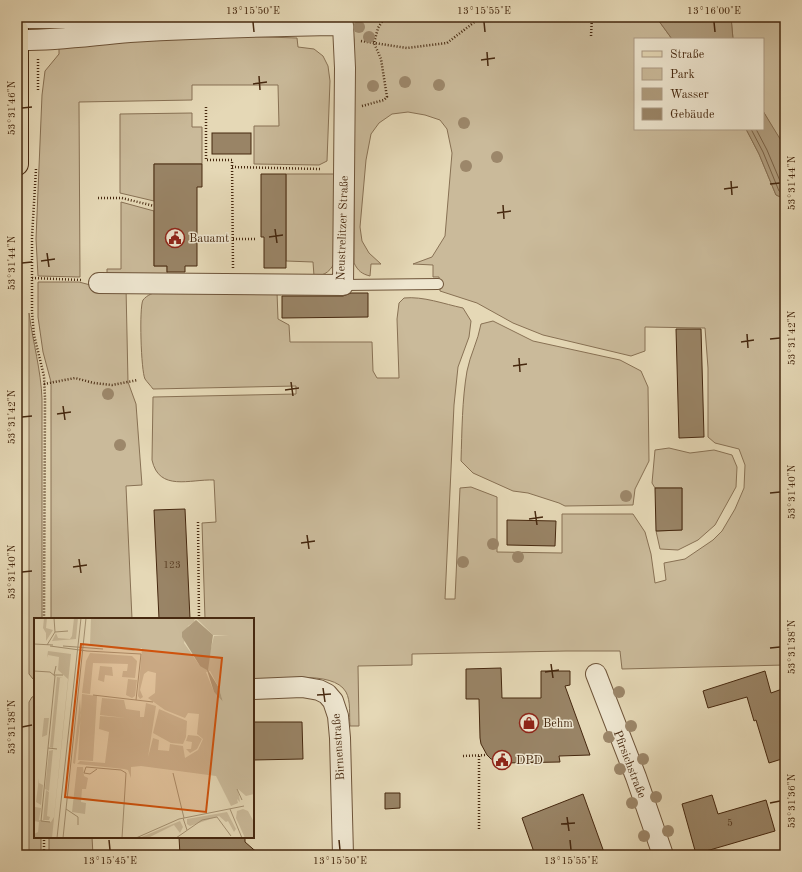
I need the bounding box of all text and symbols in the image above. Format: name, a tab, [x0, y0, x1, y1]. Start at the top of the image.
text: 13°15'50"E	[226, 6, 280, 16]
text: 13°15'55"E	[457, 6, 511, 16]
text: 13°16'00"E	[687, 6, 741, 16]
legend	[634, 38, 764, 130]
text: Straße	[670, 49, 705, 61]
text: Park	[670, 69, 695, 81]
text: 53°31'46"N	[7, 80, 17, 135]
text: Wasser	[670, 89, 709, 101]
text: Gebäude	[670, 109, 715, 121]
text: 53°31'44"N	[787, 155, 797, 210]
street label: Neustrelitzer Straße	[335, 175, 351, 281]
public building icon: Bauamt	[164, 227, 186, 249]
place label: Bauamt	[189, 233, 229, 245]
text: 53°31'44"N	[7, 235, 17, 290]
text: 53°31'42"N	[787, 310, 797, 365]
text: 53°31'42"N	[7, 389, 17, 444]
text: 53°31'40"N	[787, 464, 797, 519]
text: 53°31'40"N	[7, 544, 17, 599]
house number: 123	[163, 560, 181, 570]
inset map	[34, 618, 254, 838]
text: 53°31'38"N	[787, 619, 797, 674]
text: 53°31'38"N	[7, 699, 17, 754]
shop icon: Behm	[518, 712, 540, 734]
street label: Birnenstraße	[331, 713, 347, 781]
place label: Behm	[543, 718, 573, 730]
street label: Pfirsichstraße	[611, 729, 648, 800]
public building icon: DPD	[491, 749, 513, 771]
place label: DPD	[516, 755, 543, 767]
text: 53°31'36"N	[787, 773, 797, 828]
house number: 5	[727, 818, 733, 828]
text: 13°15'45"E	[83, 856, 137, 866]
text: 13°15'50"E	[313, 856, 367, 866]
text: 13°15'55"E	[544, 856, 598, 866]

